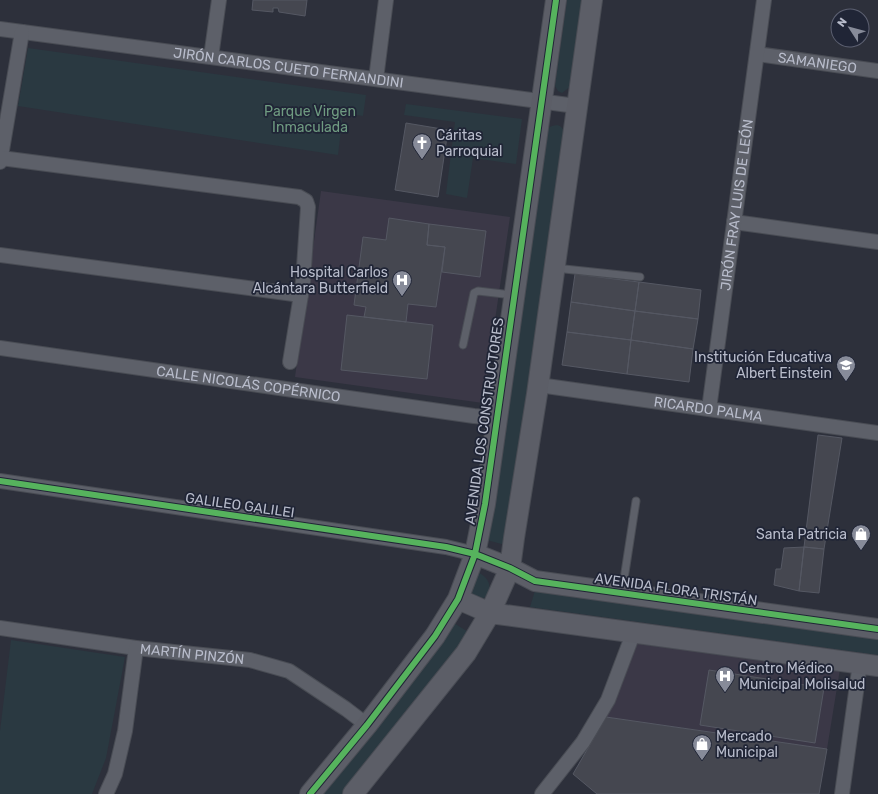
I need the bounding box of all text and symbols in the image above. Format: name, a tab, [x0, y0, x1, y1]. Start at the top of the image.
north arrow	[830, 8, 870, 48]
text: N	[835, 15, 850, 29]
street label: JIRÓN CARLOS CUETO FERNANDINI	[172, 44, 404, 92]
street label: SAMANIEGO	[777, 49, 858, 77]
park label: Parque Virgen Inmaculada	[264, 103, 356, 136]
street label: JIRÓN FRAY LUIS DE LEÓN	[717, 118, 757, 292]
place label: Cáritas Parroquial	[436, 127, 502, 160]
church icon: Cáritas Parroquial	[411, 132, 433, 160]
place label: Hospital Carlos Alcántara Butterfield	[253, 264, 388, 297]
hospital icon: Hospital Carlos Alcántara Butterfield	[391, 269, 413, 297]
street label: AVENIDA LOS CONSTRUCTORES	[462, 316, 507, 525]
place label: Institución Educativa Albert Einstein	[694, 349, 832, 382]
school or university icon: Institución Educativa Albert Einstein	[835, 354, 857, 382]
street label: CALLE NICOLÁS COPÉRNICO	[155, 363, 342, 406]
street label: RICARDO PALMA	[653, 393, 764, 426]
street label: GALILEO GALILEI	[184, 489, 296, 522]
shop icon: Santa Patricia	[850, 523, 872, 551]
place label: Santa Patricia	[756, 526, 847, 543]
street label: AVENIDA FLORA TRISTÁN	[593, 569, 759, 609]
street label: MARTÍN PINZÓN	[139, 640, 245, 668]
place label: Centro Médico Municipal Molisalud	[739, 660, 865, 693]
hospital icon: Centro Médico Municipal Molisalud	[714, 665, 736, 693]
place label: Mercado Municipal	[716, 728, 778, 761]
shop icon: Mercado Municipal	[691, 733, 713, 761]

